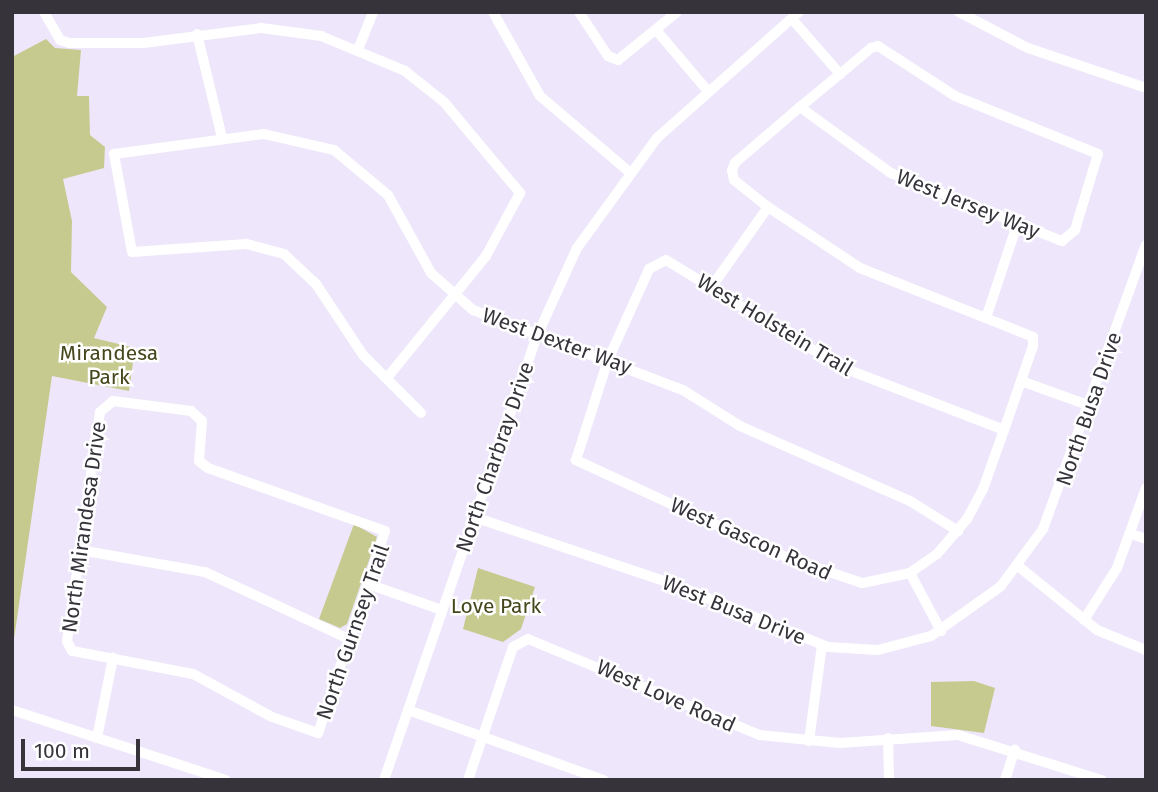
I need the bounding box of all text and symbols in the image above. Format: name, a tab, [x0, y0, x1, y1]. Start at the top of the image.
street label: West Jersey Way	[893, 164, 1043, 244]
street label: West Holstein Trail	[692, 268, 858, 382]
street label: West Dexter Way	[479, 302, 635, 380]
street label: North Busa Drive	[1051, 329, 1127, 489]
park label: Mirandesa Park	[60, 340, 158, 390]
street label: North Charbray Drive	[451, 359, 539, 555]
street label: North Mirandesa Drive	[57, 420, 111, 634]
street label: West Gascon Road	[666, 492, 836, 586]
street label: North Gurnsey Trail	[311, 541, 395, 723]
street label: West Busa Drive	[659, 570, 809, 650]
park label: Love Park	[451, 593, 541, 619]
street label: West Love Road	[593, 654, 739, 738]
scale bar	[24, 726, 144, 770]
text: 100 m	[34, 738, 90, 764]

